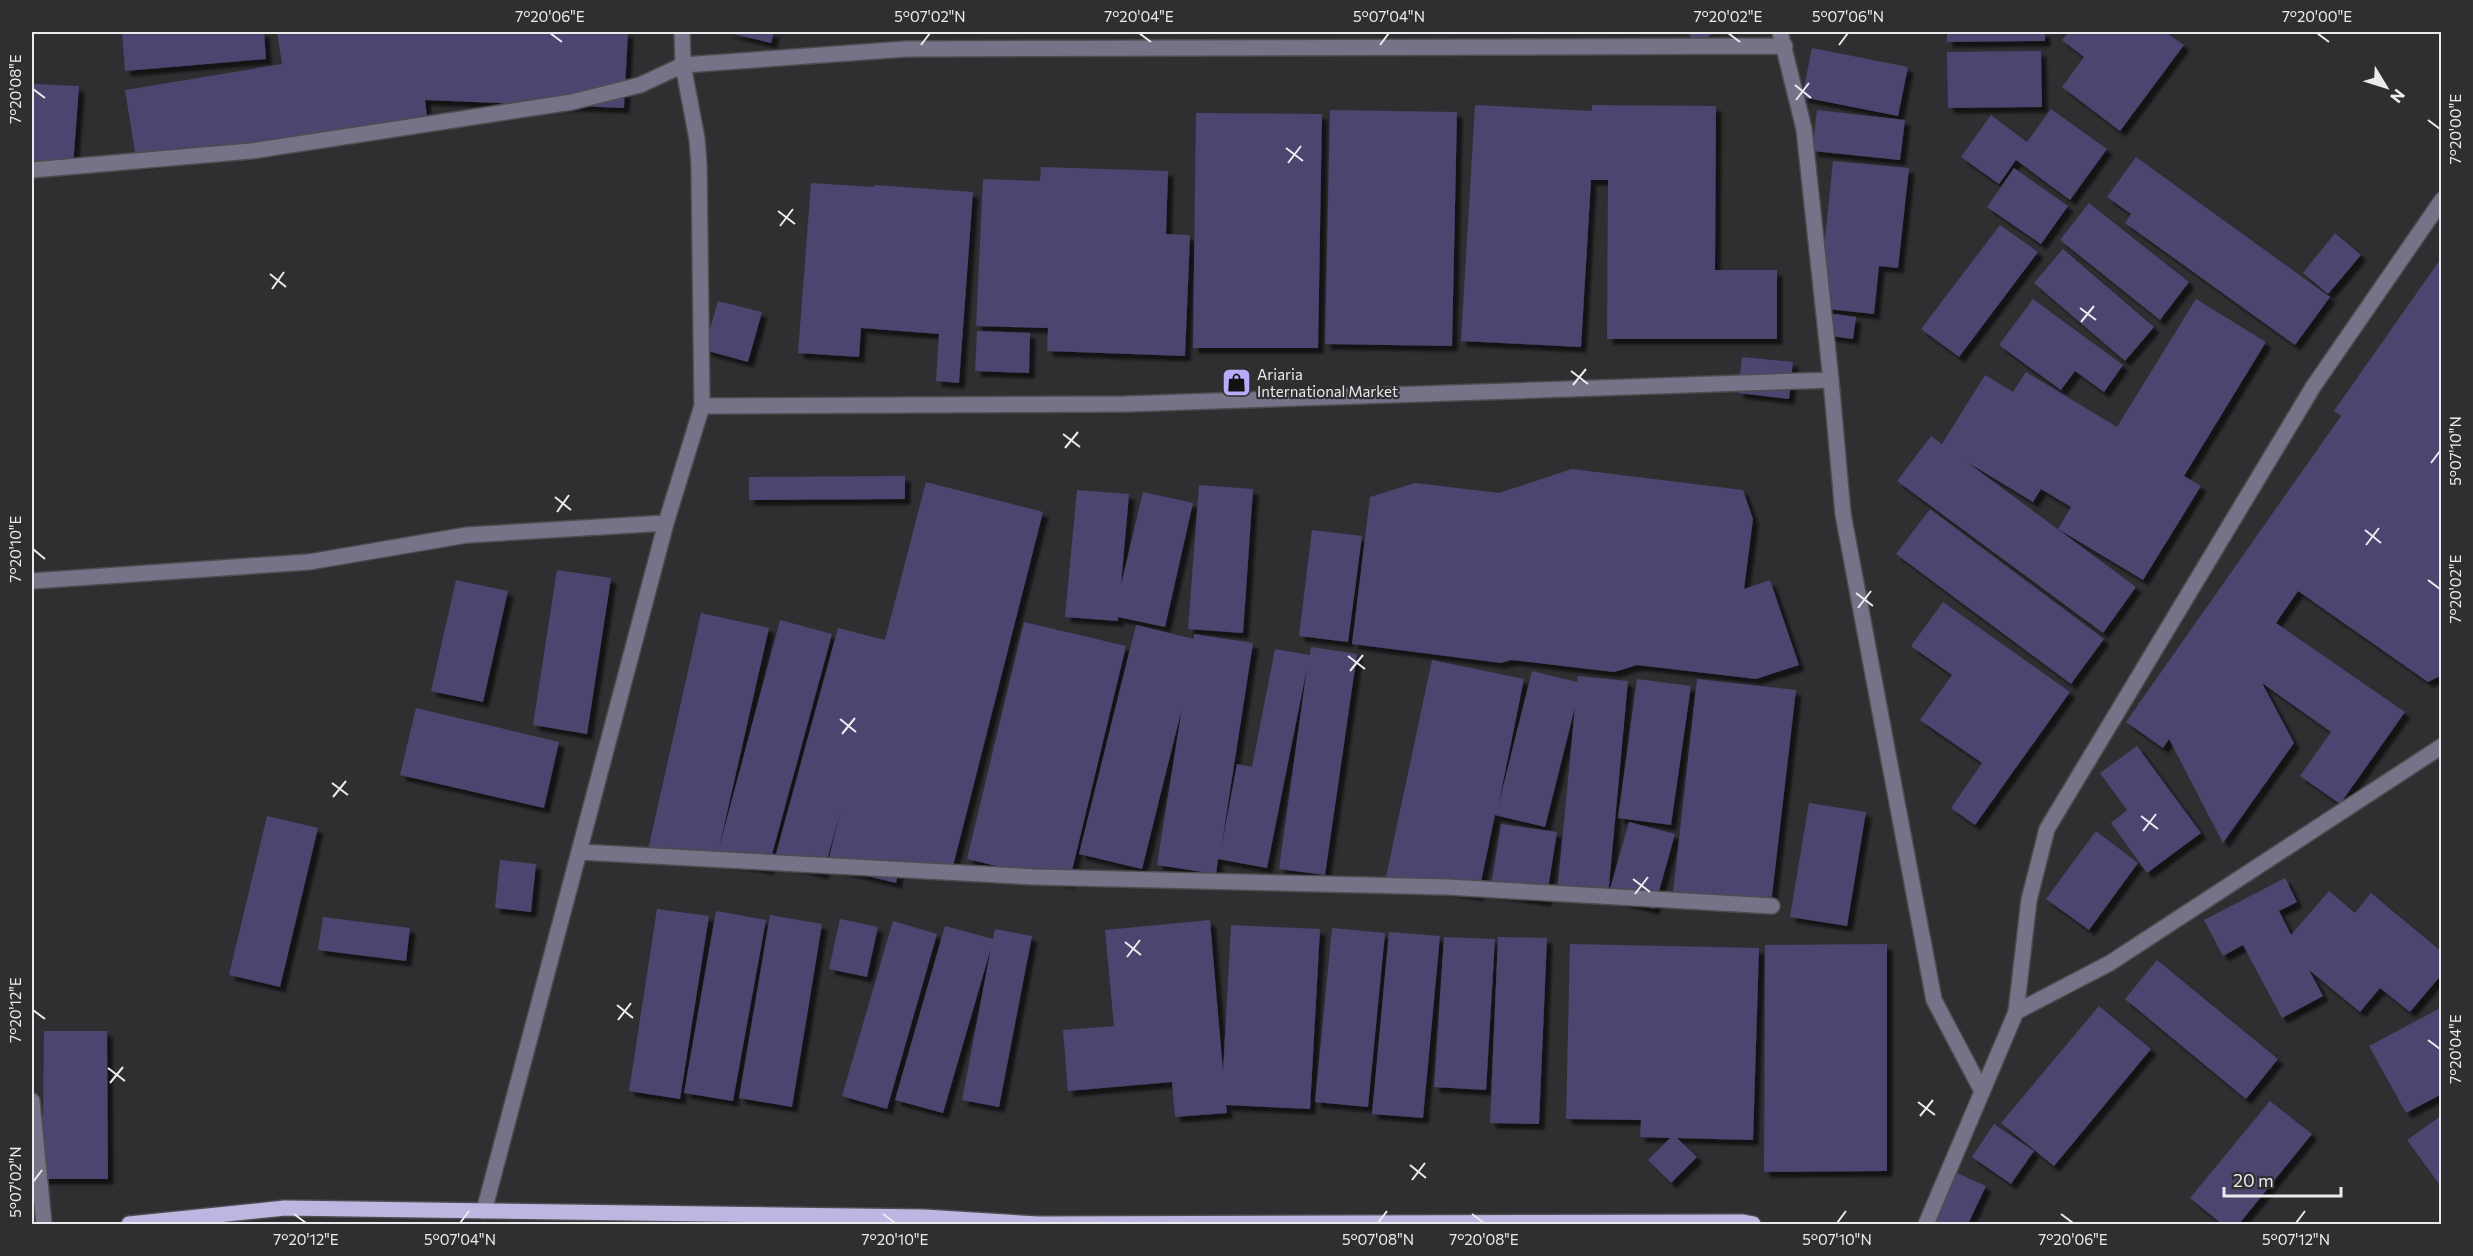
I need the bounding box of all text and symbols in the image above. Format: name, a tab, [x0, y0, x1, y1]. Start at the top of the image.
text: 7°20'06"E	[515, 7, 585, 25]
text: 5°07'02"N	[894, 7, 966, 25]
text: 7°20'04"E	[1104, 7, 1174, 25]
text: 5°07'04"N	[1353, 7, 1425, 25]
text: 7°20'02"E	[1694, 7, 1762, 25]
text: 5°07'06"N	[1812, 7, 1884, 25]
text: 7°20'00"E	[2282, 7, 2352, 25]
text: 7°20'08"E	[6, 54, 24, 124]
north arrow	[2356, 57, 2416, 117]
text: N	[2387, 86, 2409, 107]
text: 7°20'00"E	[2446, 94, 2464, 164]
place label: Ariaria International Market	[1257, 365, 1398, 400]
shop icon: Ariaria International Market	[1220, 367, 1252, 399]
text: 5°07'10"N	[2446, 416, 2464, 486]
text: 7°20'10"E	[6, 515, 24, 582]
text: 7°20'02"E	[2446, 555, 2464, 623]
text: 7°20'12"E	[6, 977, 24, 1043]
text: 7°20'04"E	[2446, 1014, 2464, 1084]
text: 5°07'02"N	[6, 1146, 24, 1218]
scale bar	[2224, 1160, 2341, 1198]
text: 20 m	[2233, 1169, 2274, 1191]
text: 7°20'12"E	[273, 1230, 339, 1248]
text: 5°07'04"N	[424, 1230, 496, 1248]
text: 7°20'10"E	[862, 1230, 929, 1248]
text: 5°07'08"N	[1342, 1230, 1414, 1248]
text: 7°20'08"E	[1449, 1230, 1519, 1248]
text: 5°07'10"N	[1802, 1230, 1872, 1248]
text: 7°20'06"E	[2038, 1230, 2108, 1248]
text: 5°07'12"N	[2262, 1230, 2330, 1248]

